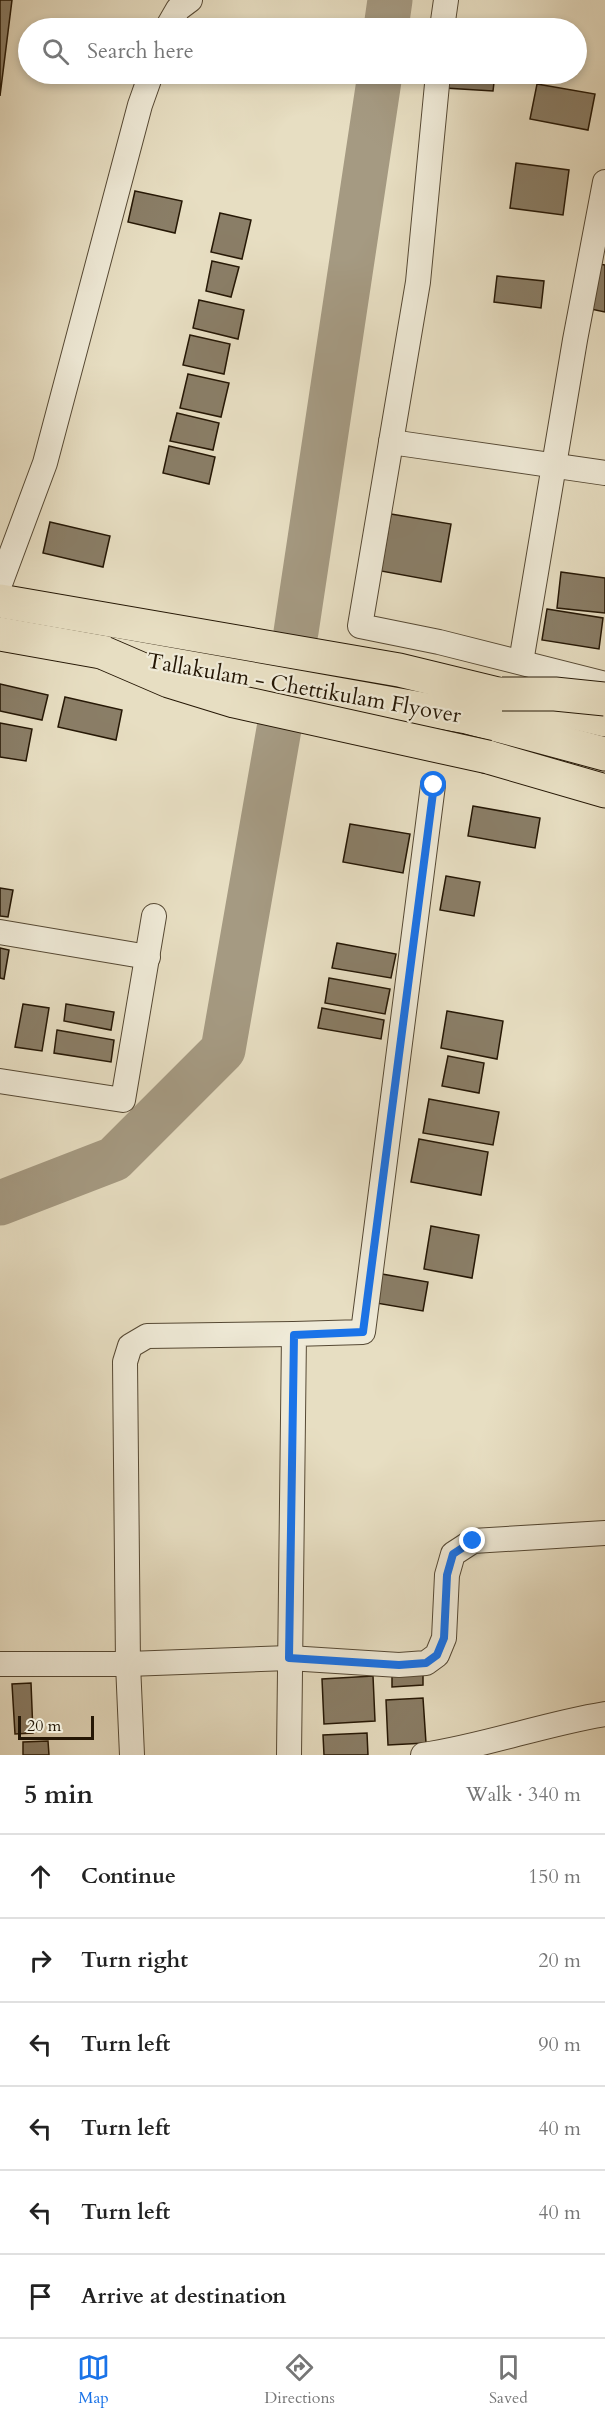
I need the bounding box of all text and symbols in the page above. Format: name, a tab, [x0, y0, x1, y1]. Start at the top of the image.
search box	[18, 18, 587, 84]
icon: search	[39, 35, 72, 68]
text: Search here	[87, 36, 194, 66]
street label: Tallakulam - Chettikulam Flyover	[144, 646, 465, 731]
route start	[420, 771, 446, 797]
route end	[459, 1527, 485, 1553]
scale bar	[18, 1713, 94, 1740]
text: 20 m	[27, 1715, 61, 1737]
text: 5 min	[24, 1777, 93, 1812]
text: Walk · 340 m	[466, 1781, 581, 1808]
icon: ahead	[24, 1860, 57, 1893]
text: Continue	[81, 1861, 176, 1891]
text: 150 m	[528, 1863, 581, 1890]
icon: right	[24, 1944, 57, 1977]
text: Turn right	[81, 1945, 188, 1975]
text: 20 m	[538, 1947, 581, 1974]
icon: left	[24, 2028, 57, 2061]
text: Turn left	[81, 2029, 170, 2059]
text: 90 m	[538, 2031, 581, 2058]
icon: left	[24, 2112, 57, 2145]
text: Turn left	[81, 2113, 170, 2143]
text: 40 m	[538, 2115, 581, 2142]
icon: left	[24, 2196, 57, 2229]
text: Turn left	[81, 2197, 170, 2227]
text: 40 m	[538, 2199, 581, 2226]
icon: arrive	[24, 2280, 57, 2313]
text: Arrive at destination	[81, 2281, 286, 2311]
tab: Map	[77, 2351, 110, 2409]
tab: Directions	[264, 2351, 335, 2409]
tab: Saved	[489, 2351, 528, 2409]

